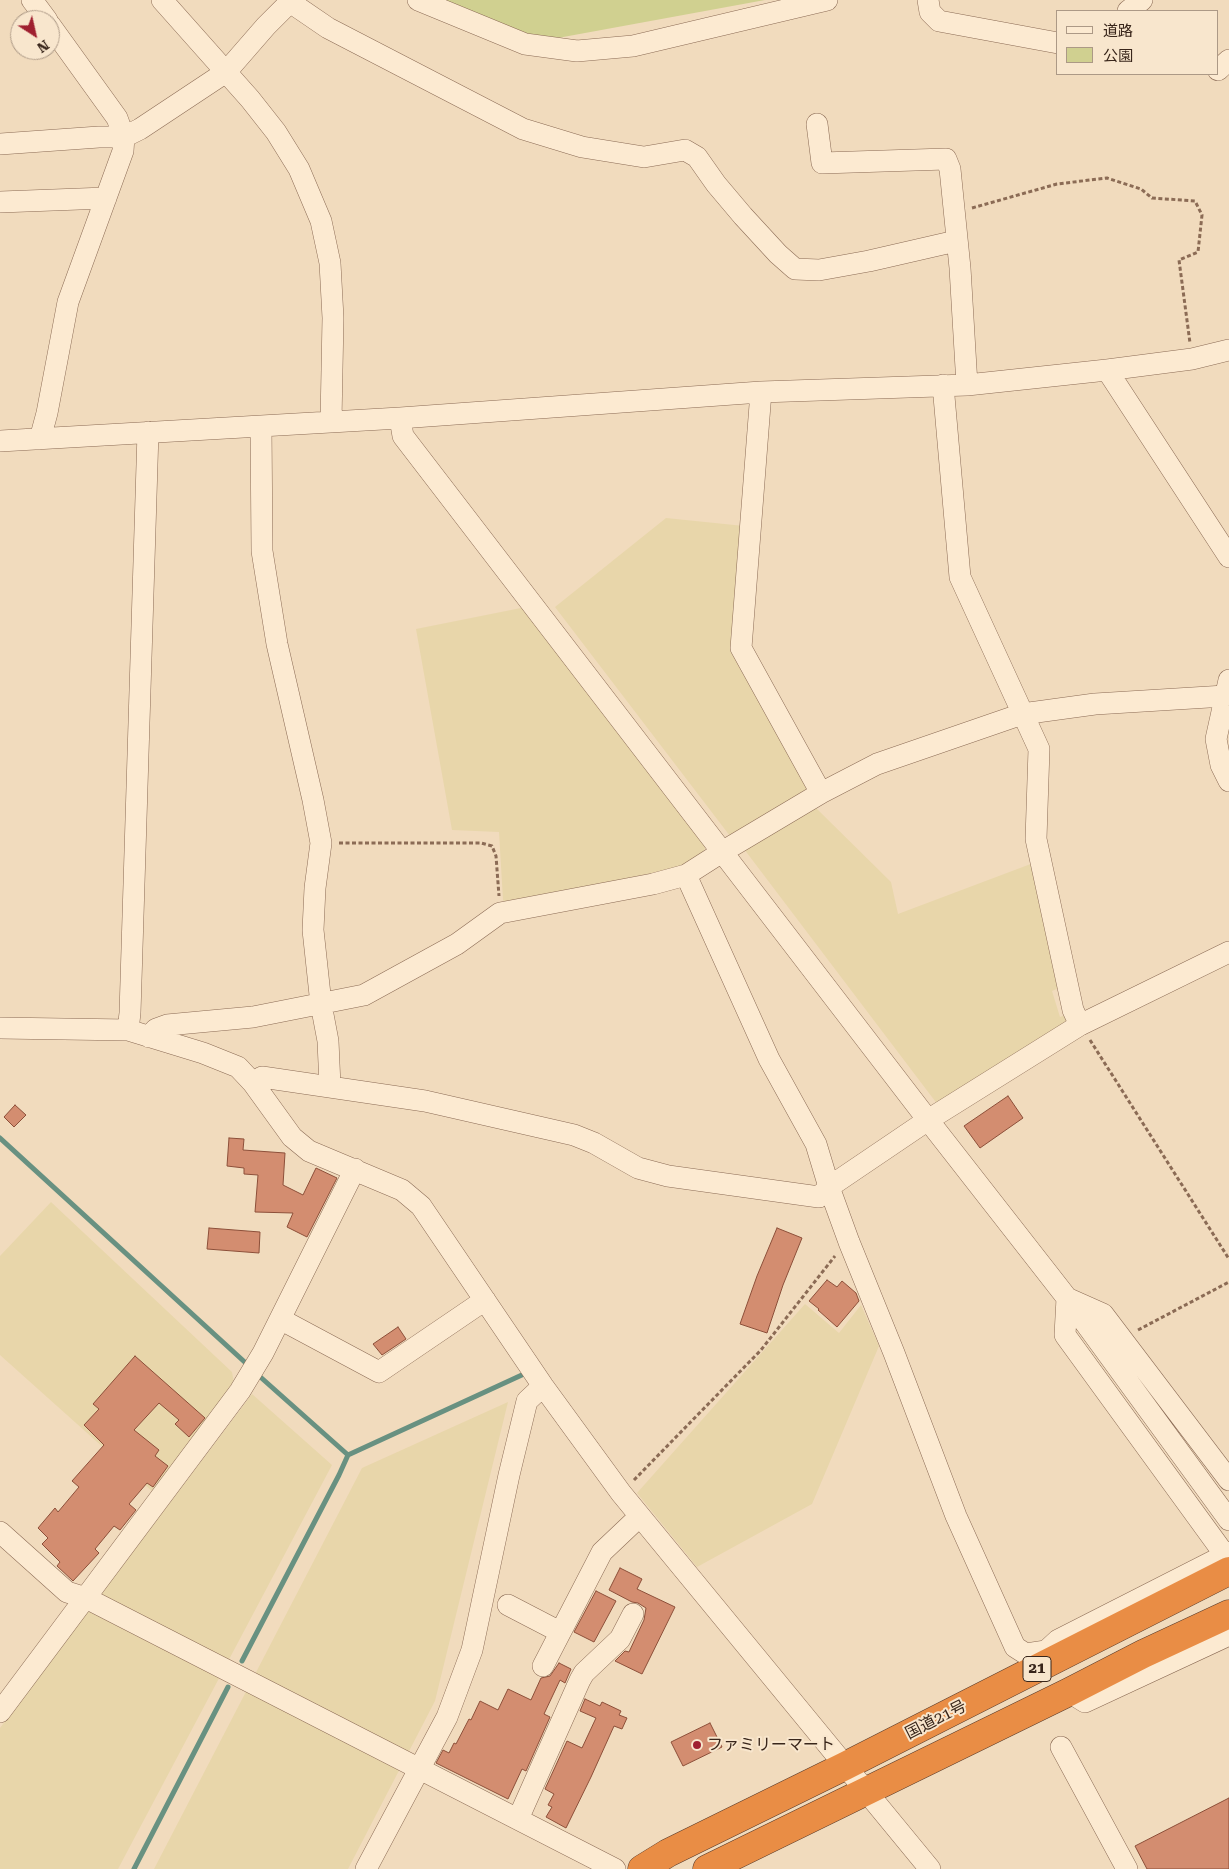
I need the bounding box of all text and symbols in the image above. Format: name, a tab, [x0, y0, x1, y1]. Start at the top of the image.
north arrow	[10, 10, 60, 60]
legend	[1056, 10, 1219, 75]
text: 道路	[1103, 22, 1133, 40]
text: N	[34, 37, 52, 56]
text: 公園	[1103, 47, 1133, 65]
road number: 21	[1023, 1656, 1051, 1682]
street label: 国道21号	[902, 1696, 970, 1744]
place label: ファミリーマート	[707, 1735, 835, 1755]
marker: ファミリーマート	[691, 1739, 703, 1751]

